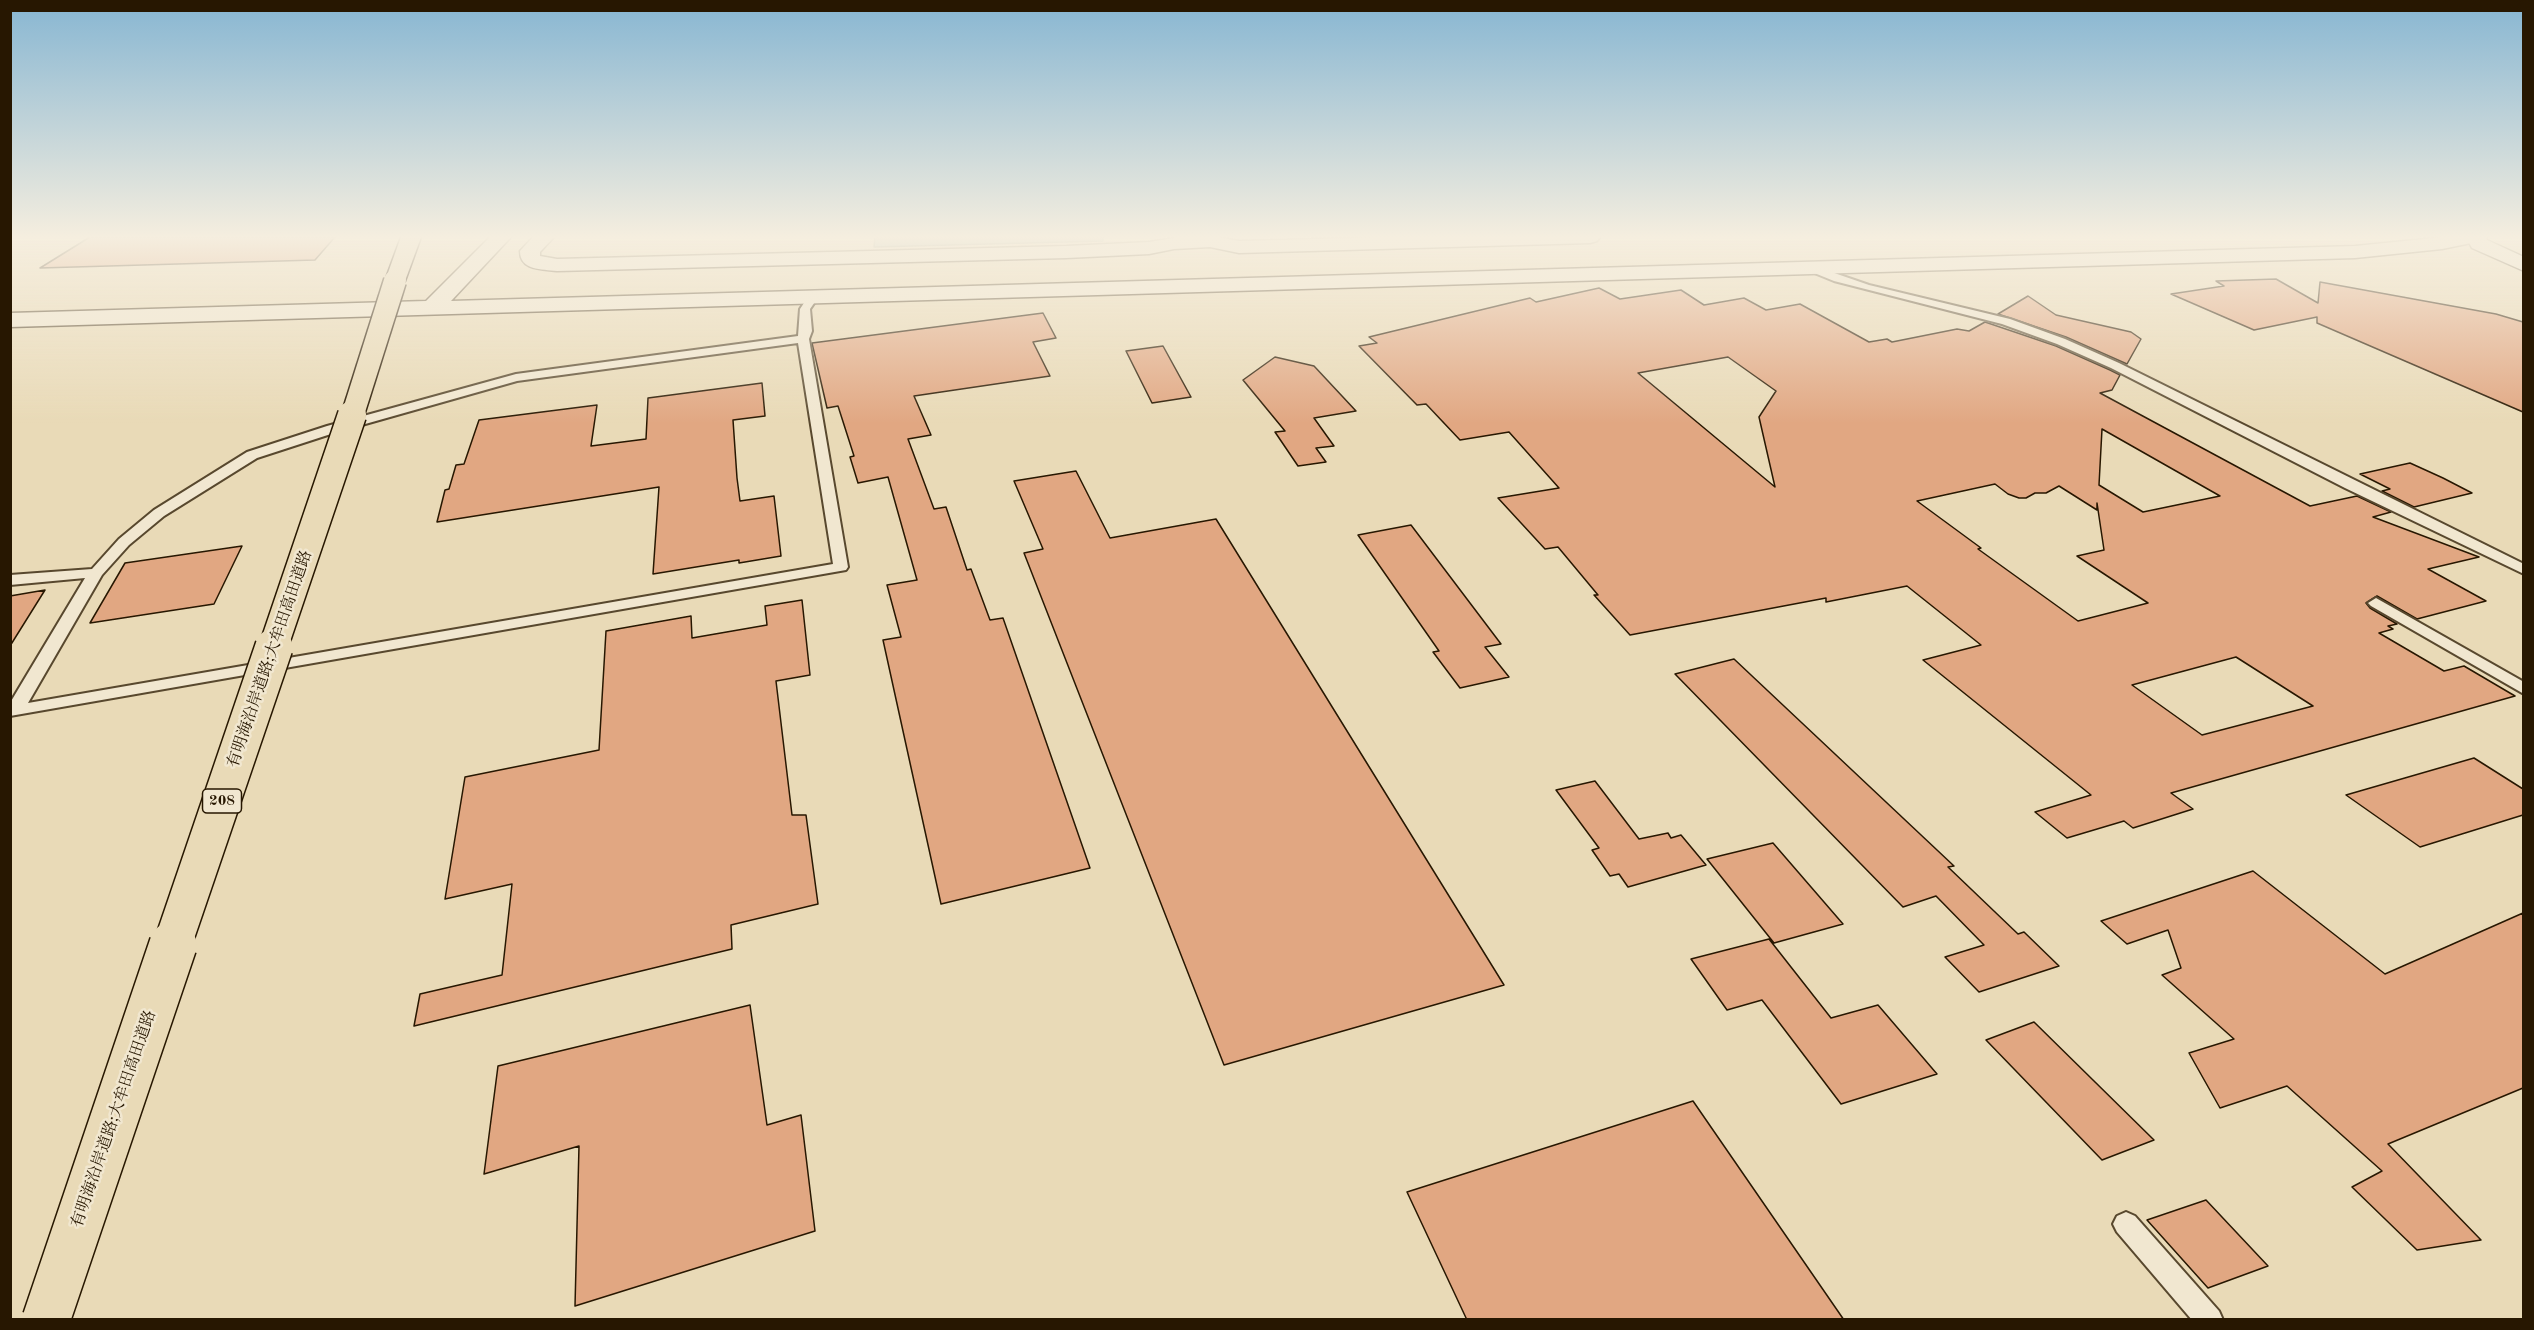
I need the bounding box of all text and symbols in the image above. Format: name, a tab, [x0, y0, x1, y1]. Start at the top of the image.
street label: 有明海沿岸道路;大牟田高田道路	[224, 548, 316, 770]
road number: 208	[202, 789, 242, 813]
street label: 有明海沿岸道路;大牟田高田道路	[68, 1008, 160, 1230]

